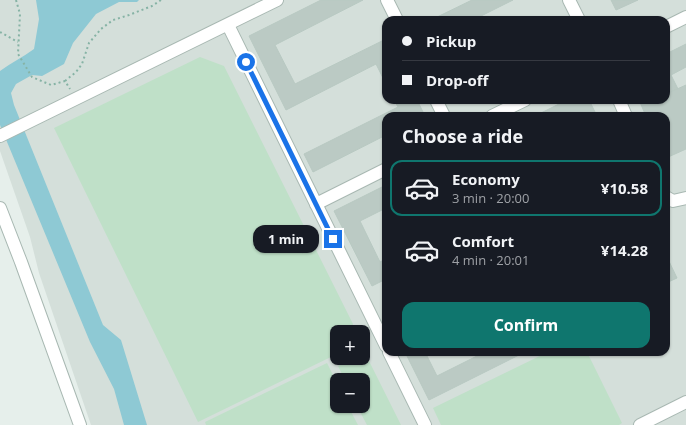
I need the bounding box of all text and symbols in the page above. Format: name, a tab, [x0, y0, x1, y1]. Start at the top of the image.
text: Pickup	[426, 31, 476, 51]
route start	[237, 53, 255, 71]
text: Drop-off	[426, 70, 488, 90]
text: Choose a ride	[402, 124, 523, 148]
text: Economy	[452, 169, 520, 189]
icon: car	[404, 170, 440, 206]
text: ¥10.58	[601, 178, 648, 198]
text: 3 min · 20:00	[452, 189, 529, 207]
callout: 1 min	[253, 225, 319, 253]
text: 1 min	[268, 230, 304, 248]
route end	[324, 230, 342, 248]
text: Comfort	[452, 231, 514, 251]
icon: car	[404, 232, 440, 268]
text: ¥14.28	[601, 240, 648, 260]
text: 4 min · 20:01	[452, 251, 529, 269]
button: Confirm	[402, 302, 650, 348]
map controls	[330, 325, 370, 413]
button: +	[330, 325, 370, 365]
button: −	[330, 373, 370, 413]

